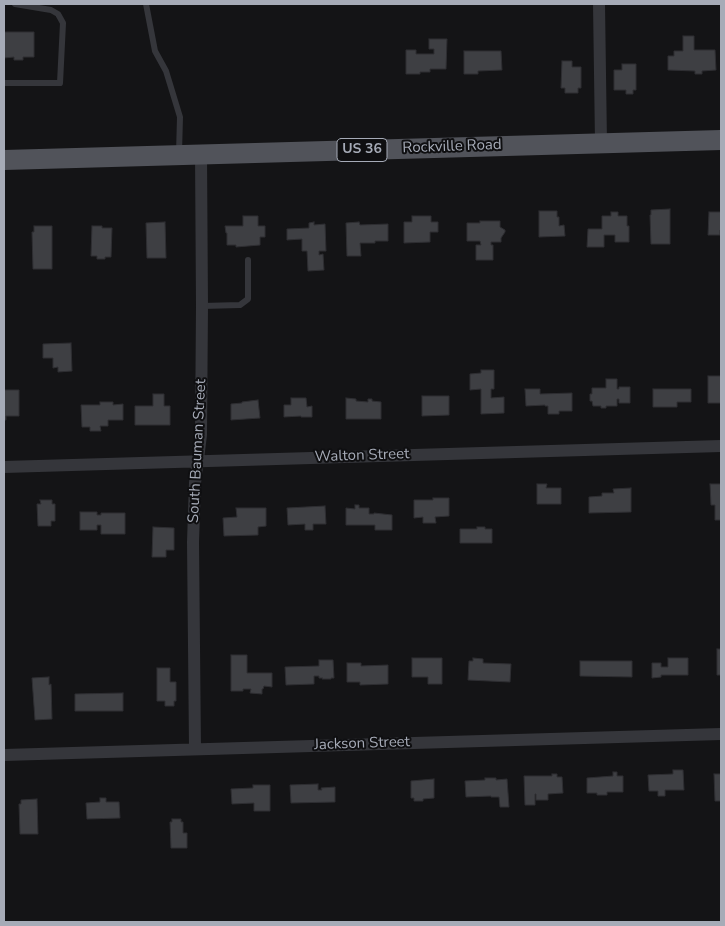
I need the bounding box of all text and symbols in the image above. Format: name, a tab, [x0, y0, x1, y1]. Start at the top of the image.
street label: Rockville Road	[402, 136, 502, 158]
road number: US 36	[337, 138, 387, 162]
street label: South Bauman Street	[185, 379, 211, 523]
street label: Walton Street	[314, 445, 410, 467]
street label: Jackson Street	[314, 733, 410, 755]

